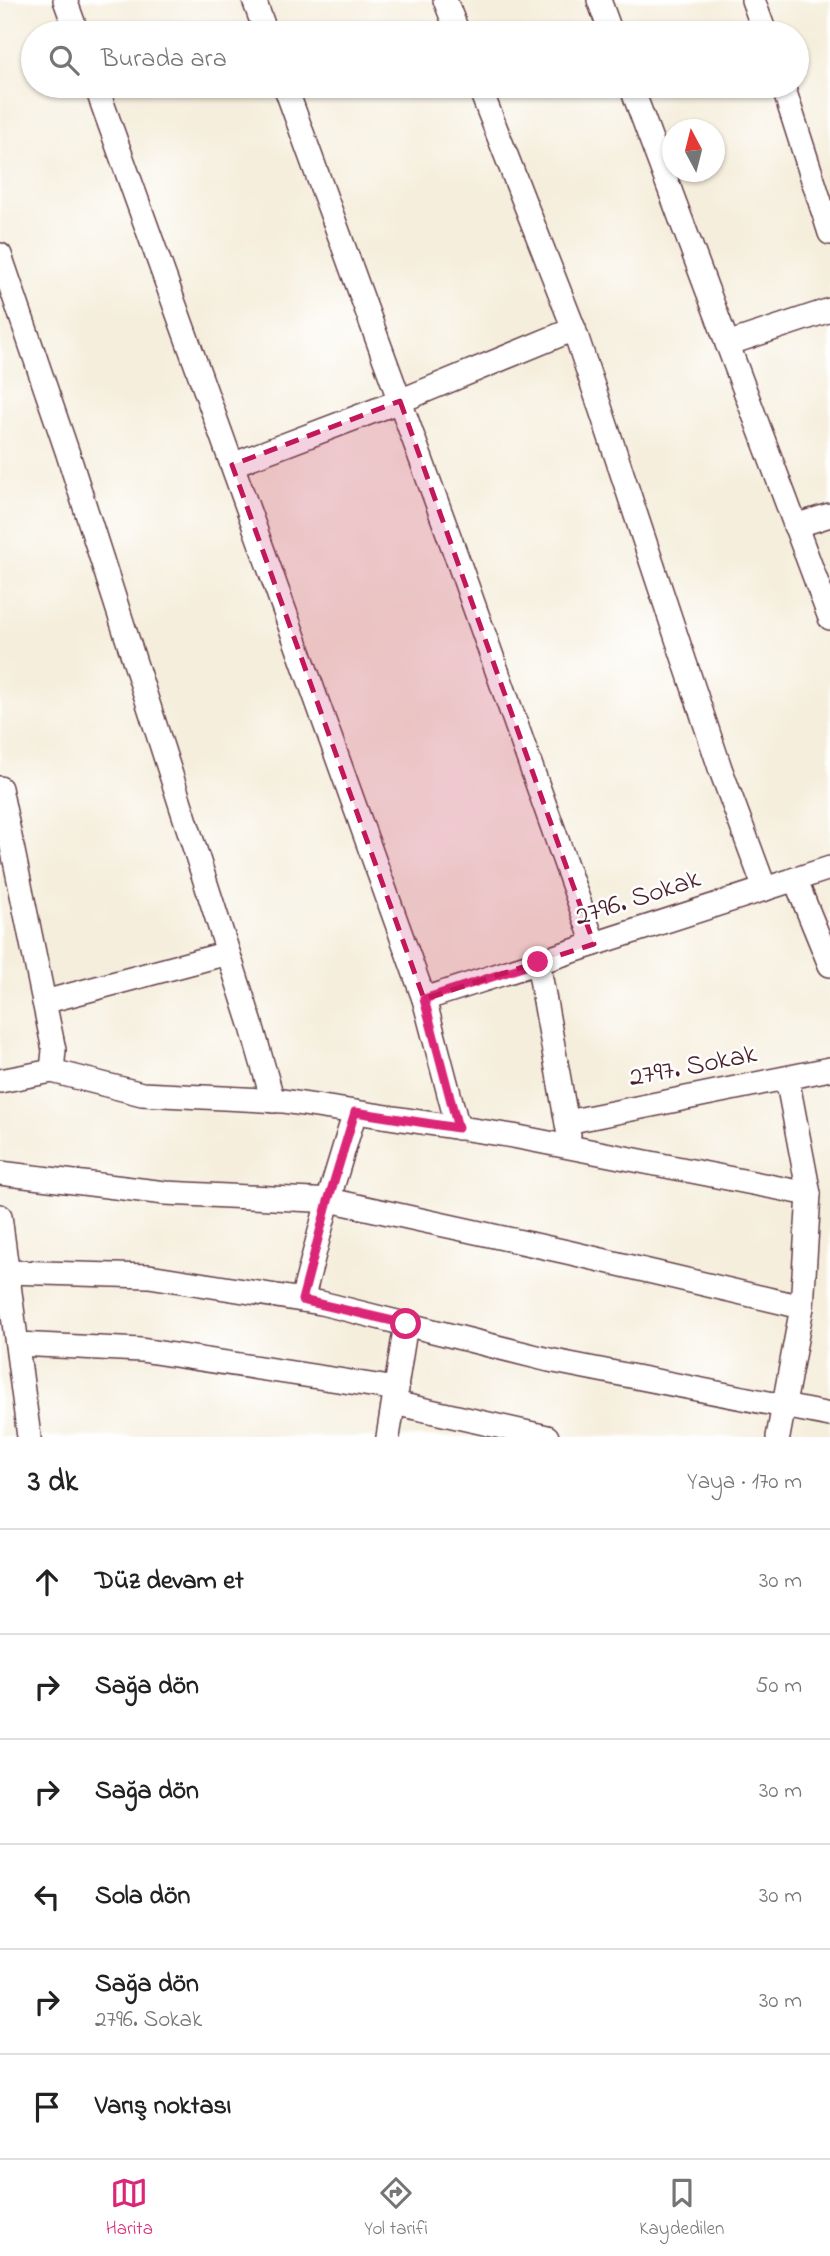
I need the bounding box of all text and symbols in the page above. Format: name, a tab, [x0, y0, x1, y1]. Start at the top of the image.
search box	[21, 21, 809, 98]
icon: search	[45, 41, 83, 79]
text: Burada ara	[101, 41, 227, 79]
north arrow	[662, 119, 725, 182]
street label: 2796. Sokak	[570, 859, 707, 939]
route end	[522, 946, 553, 977]
street label: 2797. Sokak	[626, 1034, 761, 1099]
route start	[390, 1308, 421, 1339]
text: 3 dk	[28, 1461, 78, 1505]
text: Yaya · 170 m	[687, 1466, 802, 1499]
icon: ahead	[28, 1563, 66, 1601]
text: Düz devam et	[95, 1563, 244, 1601]
text: 30 m	[759, 1565, 802, 1598]
icon: right	[28, 1668, 66, 1706]
text: Sağa dön	[95, 1668, 199, 1706]
text: 50 m	[755, 1670, 802, 1703]
icon: right	[28, 1773, 66, 1811]
text: Sağa dön	[95, 1773, 199, 1811]
text: 30 m	[759, 1775, 802, 1808]
icon: left	[28, 1878, 66, 1916]
text: Sola dön	[95, 1878, 190, 1916]
text: 30 m	[759, 1880, 802, 1913]
text: Sağa dön	[95, 1966, 199, 2004]
icon: right	[28, 1983, 66, 2021]
text: 30 m	[759, 1985, 802, 2018]
text: 2796. Sokak	[95, 2004, 202, 2037]
icon: arrive	[28, 2088, 66, 2126]
text: Varış noktası	[95, 2088, 231, 2126]
tab: Harita	[106, 2174, 153, 2243]
tab: Yol tarifi	[364, 2174, 428, 2243]
tab: Kaydedilen	[639, 2174, 724, 2243]

